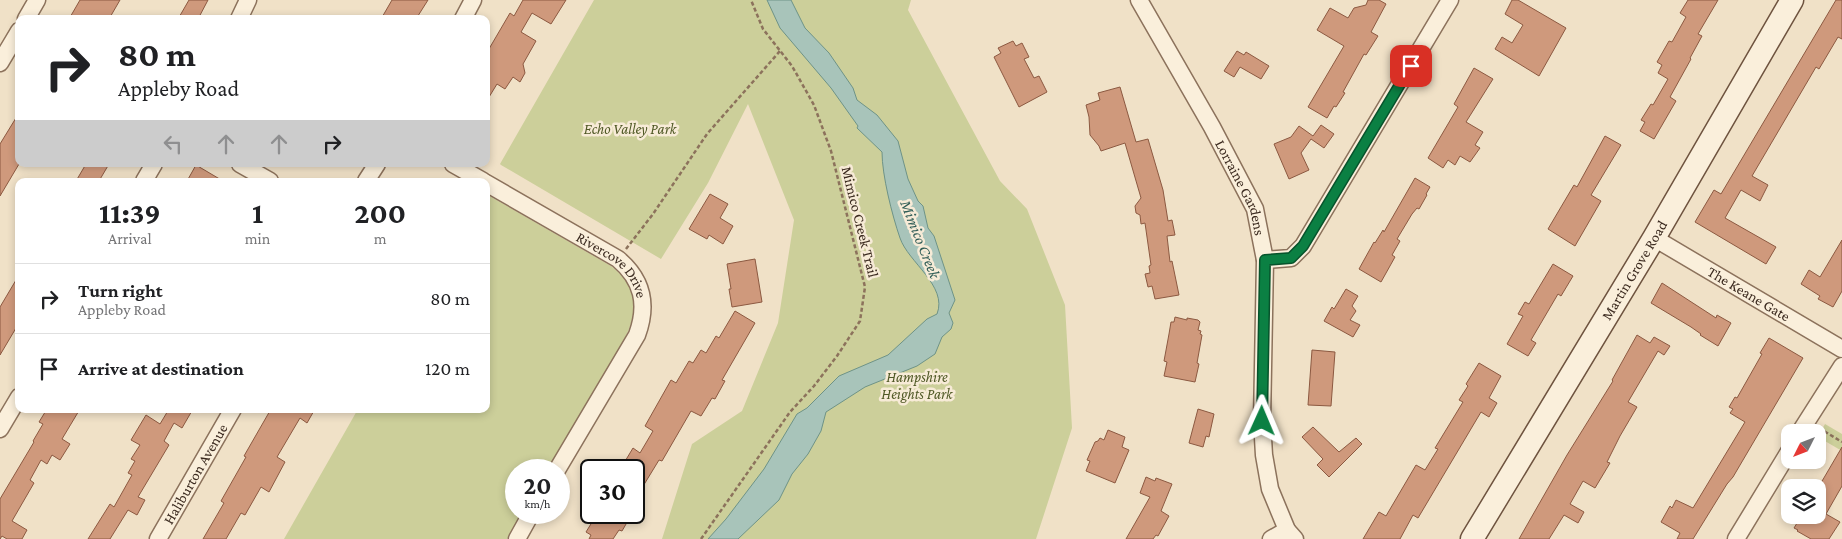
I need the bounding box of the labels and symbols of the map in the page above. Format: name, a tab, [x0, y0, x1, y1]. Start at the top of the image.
pin	[1390, 45, 1432, 87]
park label: Echo Valley Park	[584, 121, 678, 138]
street label: Lorraine Gardens	[1212, 137, 1268, 237]
street label: Mimico Creek Trail	[838, 165, 882, 279]
water label: Mimico Creek	[897, 197, 944, 282]
street label: Martin Grove Road	[1598, 218, 1670, 323]
street label: Rivercove Drive	[573, 229, 650, 300]
street label: The Keane Gate	[1705, 263, 1793, 325]
park label: Hampshire Heights Park	[881, 369, 954, 403]
position arrow	[1235, 394, 1287, 446]
street label: Haliburton Avenue	[160, 421, 231, 527]
north arrow	[1781, 424, 1826, 469]
speed limit sign: 30	[580, 459, 645, 524]

